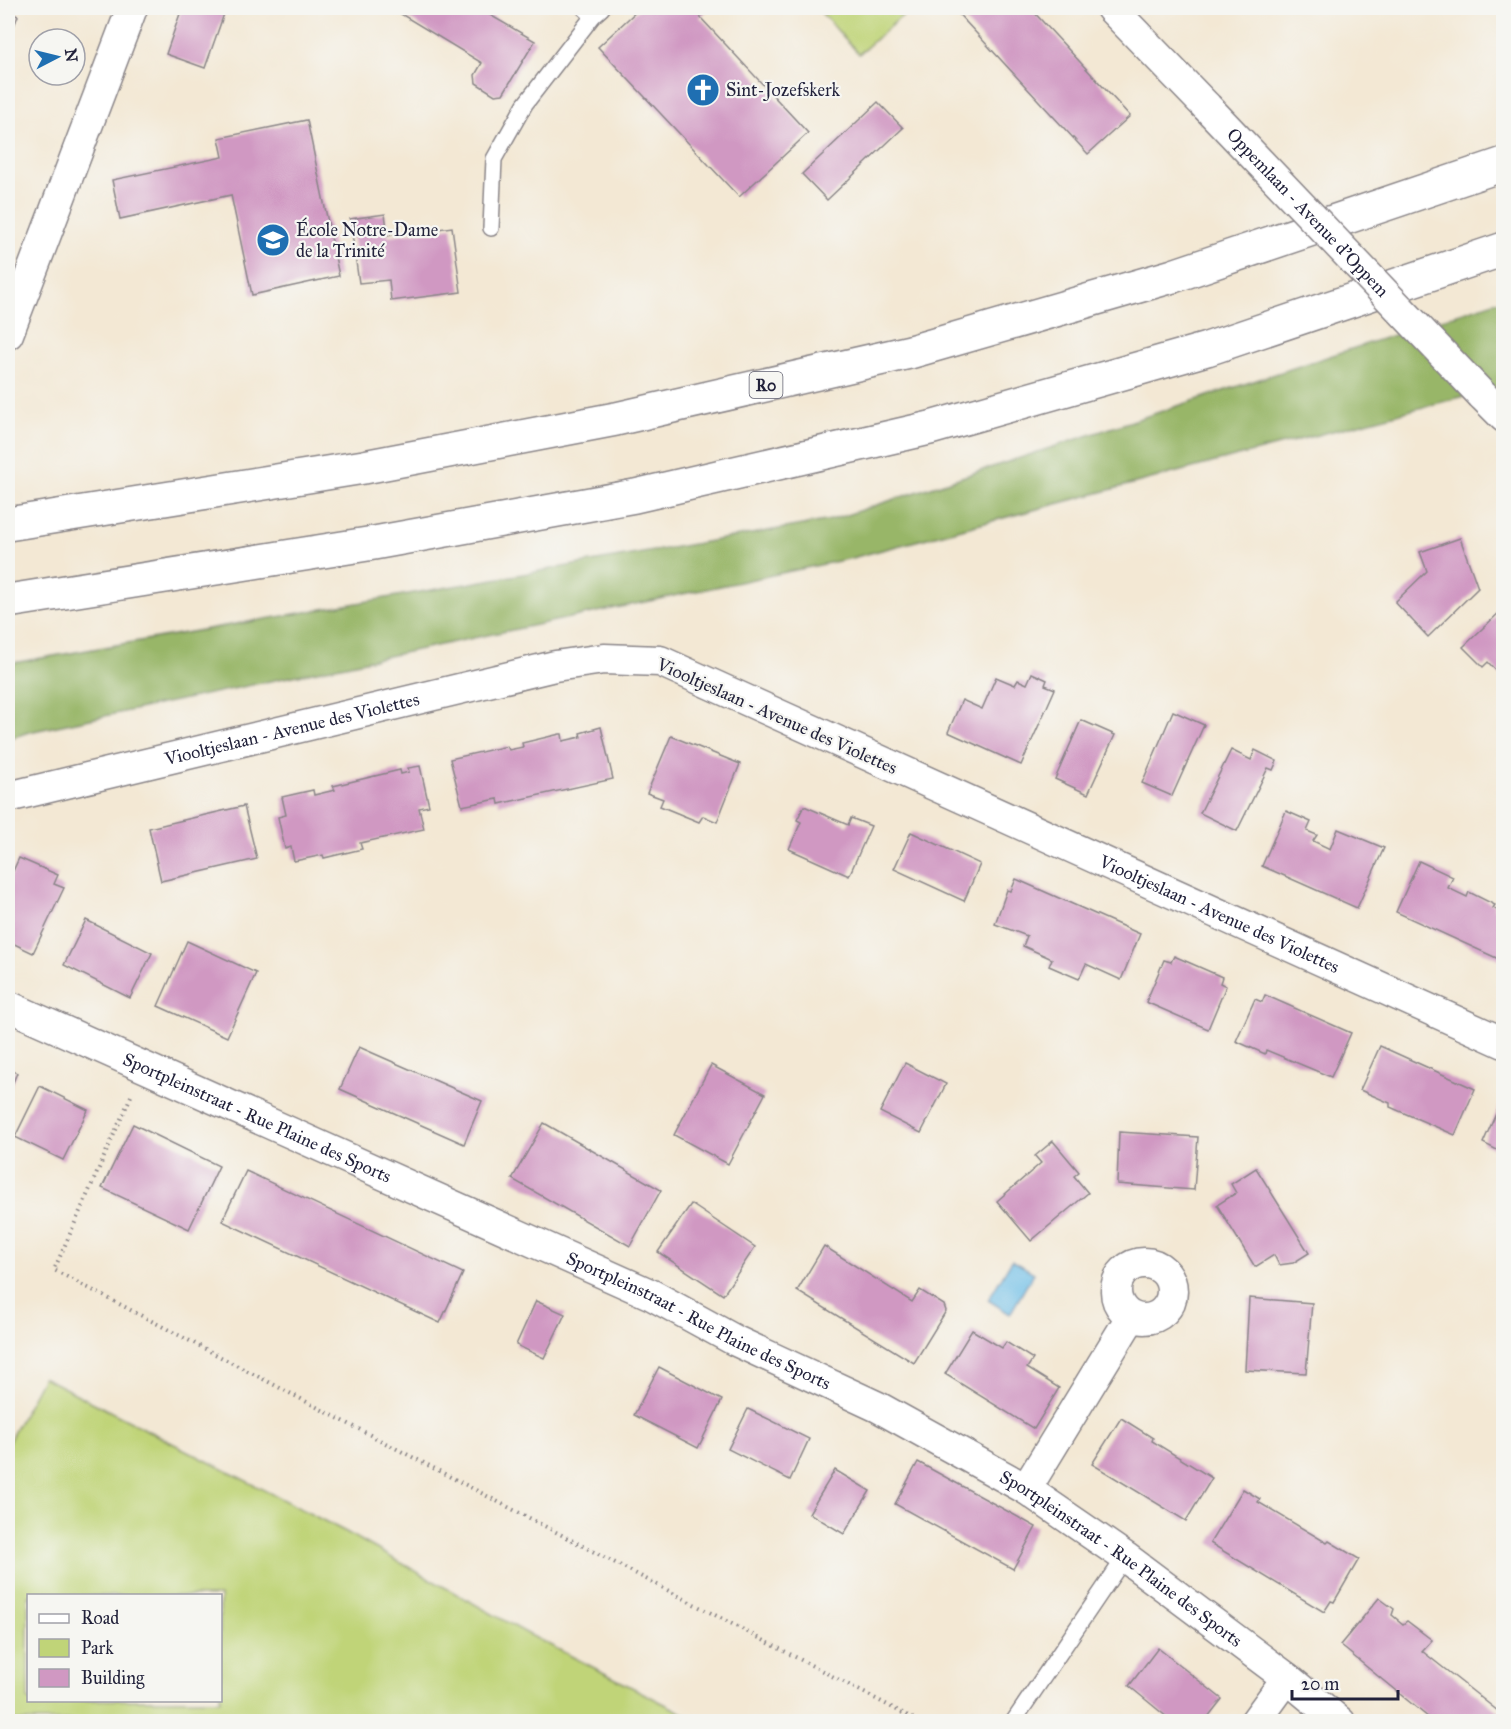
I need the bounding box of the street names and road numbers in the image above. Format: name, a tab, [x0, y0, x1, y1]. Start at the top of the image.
street label: Oppemlaan - Avenue d'Oppem	[1222, 124, 1394, 302]
road number: R0	[750, 372, 783, 398]
street label: Viooltjeslaan - Avenue des Violettes	[652, 653, 901, 779]
street label: Viooltjeslaan - Avenue des Violettes	[161, 688, 421, 770]
street label: Viooltjeslaan - Avenue des Violettes	[1095, 850, 1343, 978]
street label: Sportpleinstraat - Rue Plaine des Sports	[119, 1048, 395, 1188]
street label: Sportpleinstraat - Rue Plaine des Sports	[563, 1247, 834, 1394]
street label: Sportpleinstraat - Rue Plaine des Sports	[996, 1466, 1246, 1652]

